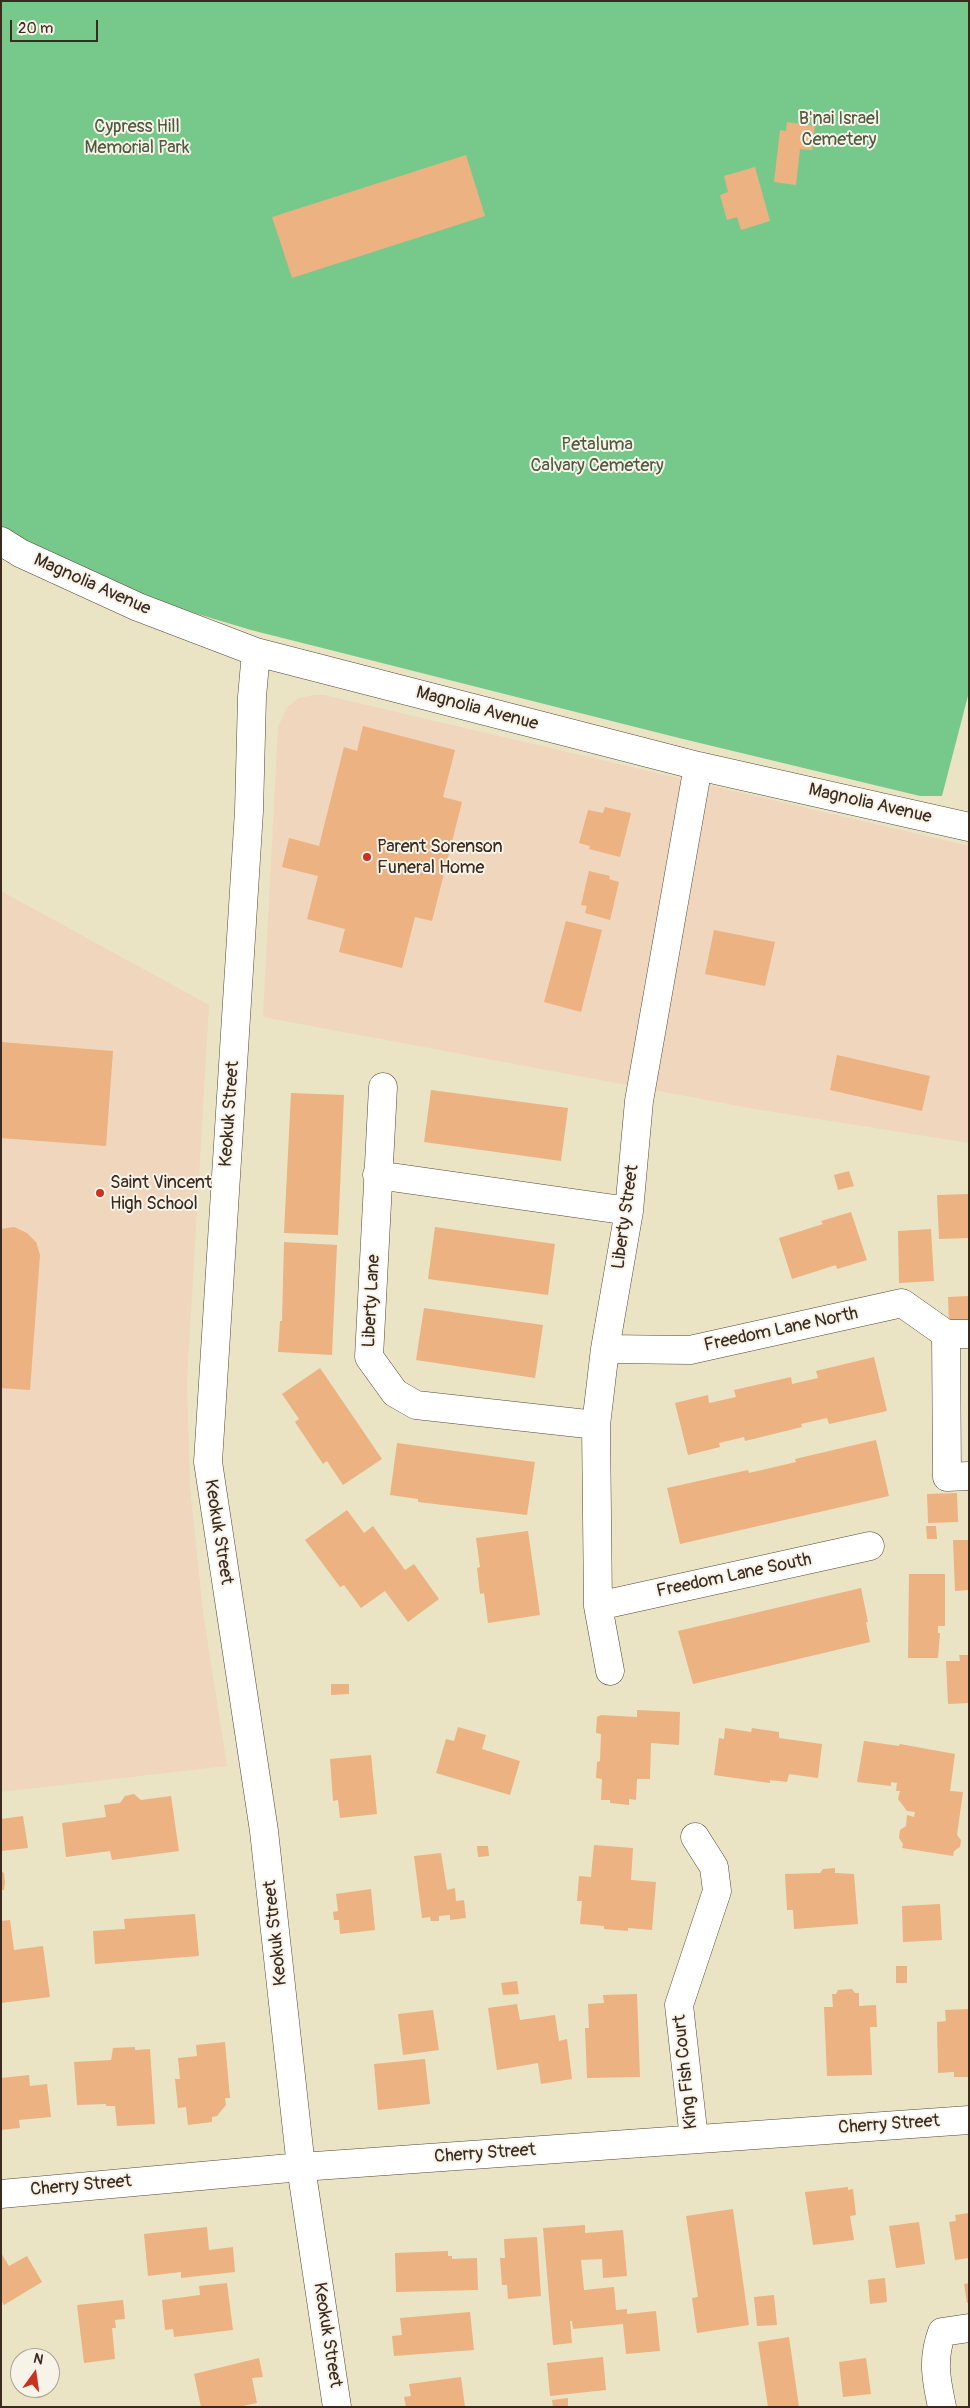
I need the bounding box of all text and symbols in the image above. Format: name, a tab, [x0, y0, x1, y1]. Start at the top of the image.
scale bar	[12, 10, 100, 42]
text: 20 m	[18, 19, 53, 38]
park label: B'nai Israel Cemetery	[799, 108, 879, 150]
park label: Cypress Hill Memorial Park	[84, 116, 190, 158]
park label: Petaluma Calvary Cemetery	[530, 434, 664, 476]
street label: Magnolia Avenue	[30, 550, 154, 620]
street label: Magnolia Avenue	[413, 682, 541, 736]
street label: Magnolia Avenue	[806, 779, 934, 829]
place label: Parent Sorenson Funeral Home	[377, 836, 503, 879]
marker: Parent Sorenson Funeral Home	[361, 851, 373, 863]
street label: Keokuk Street	[216, 1060, 244, 1168]
street label: Liberty Street	[608, 1163, 644, 1271]
place label: Saint Vincent High School	[110, 1172, 212, 1214]
marker: Saint Vincent High School	[94, 1187, 106, 1199]
street label: Liberty Lane	[359, 1254, 385, 1348]
street label: Freedom Lane North	[702, 1303, 860, 1357]
street label: Keokuk Street	[199, 1478, 237, 1586]
street label: Freedom Lane South	[654, 1549, 814, 1603]
street label: Keokuk Street	[260, 1879, 292, 1987]
street label: King Fish Court	[669, 2014, 703, 2130]
street label: Cherry Street	[838, 2111, 940, 2139]
street label: Cherry Street	[434, 2140, 536, 2168]
street label: Cherry Street	[29, 2171, 133, 2201]
street label: Keokuk Street	[308, 2281, 346, 2389]
north arrow	[10, 2348, 60, 2398]
text: N	[32, 2350, 45, 2368]

